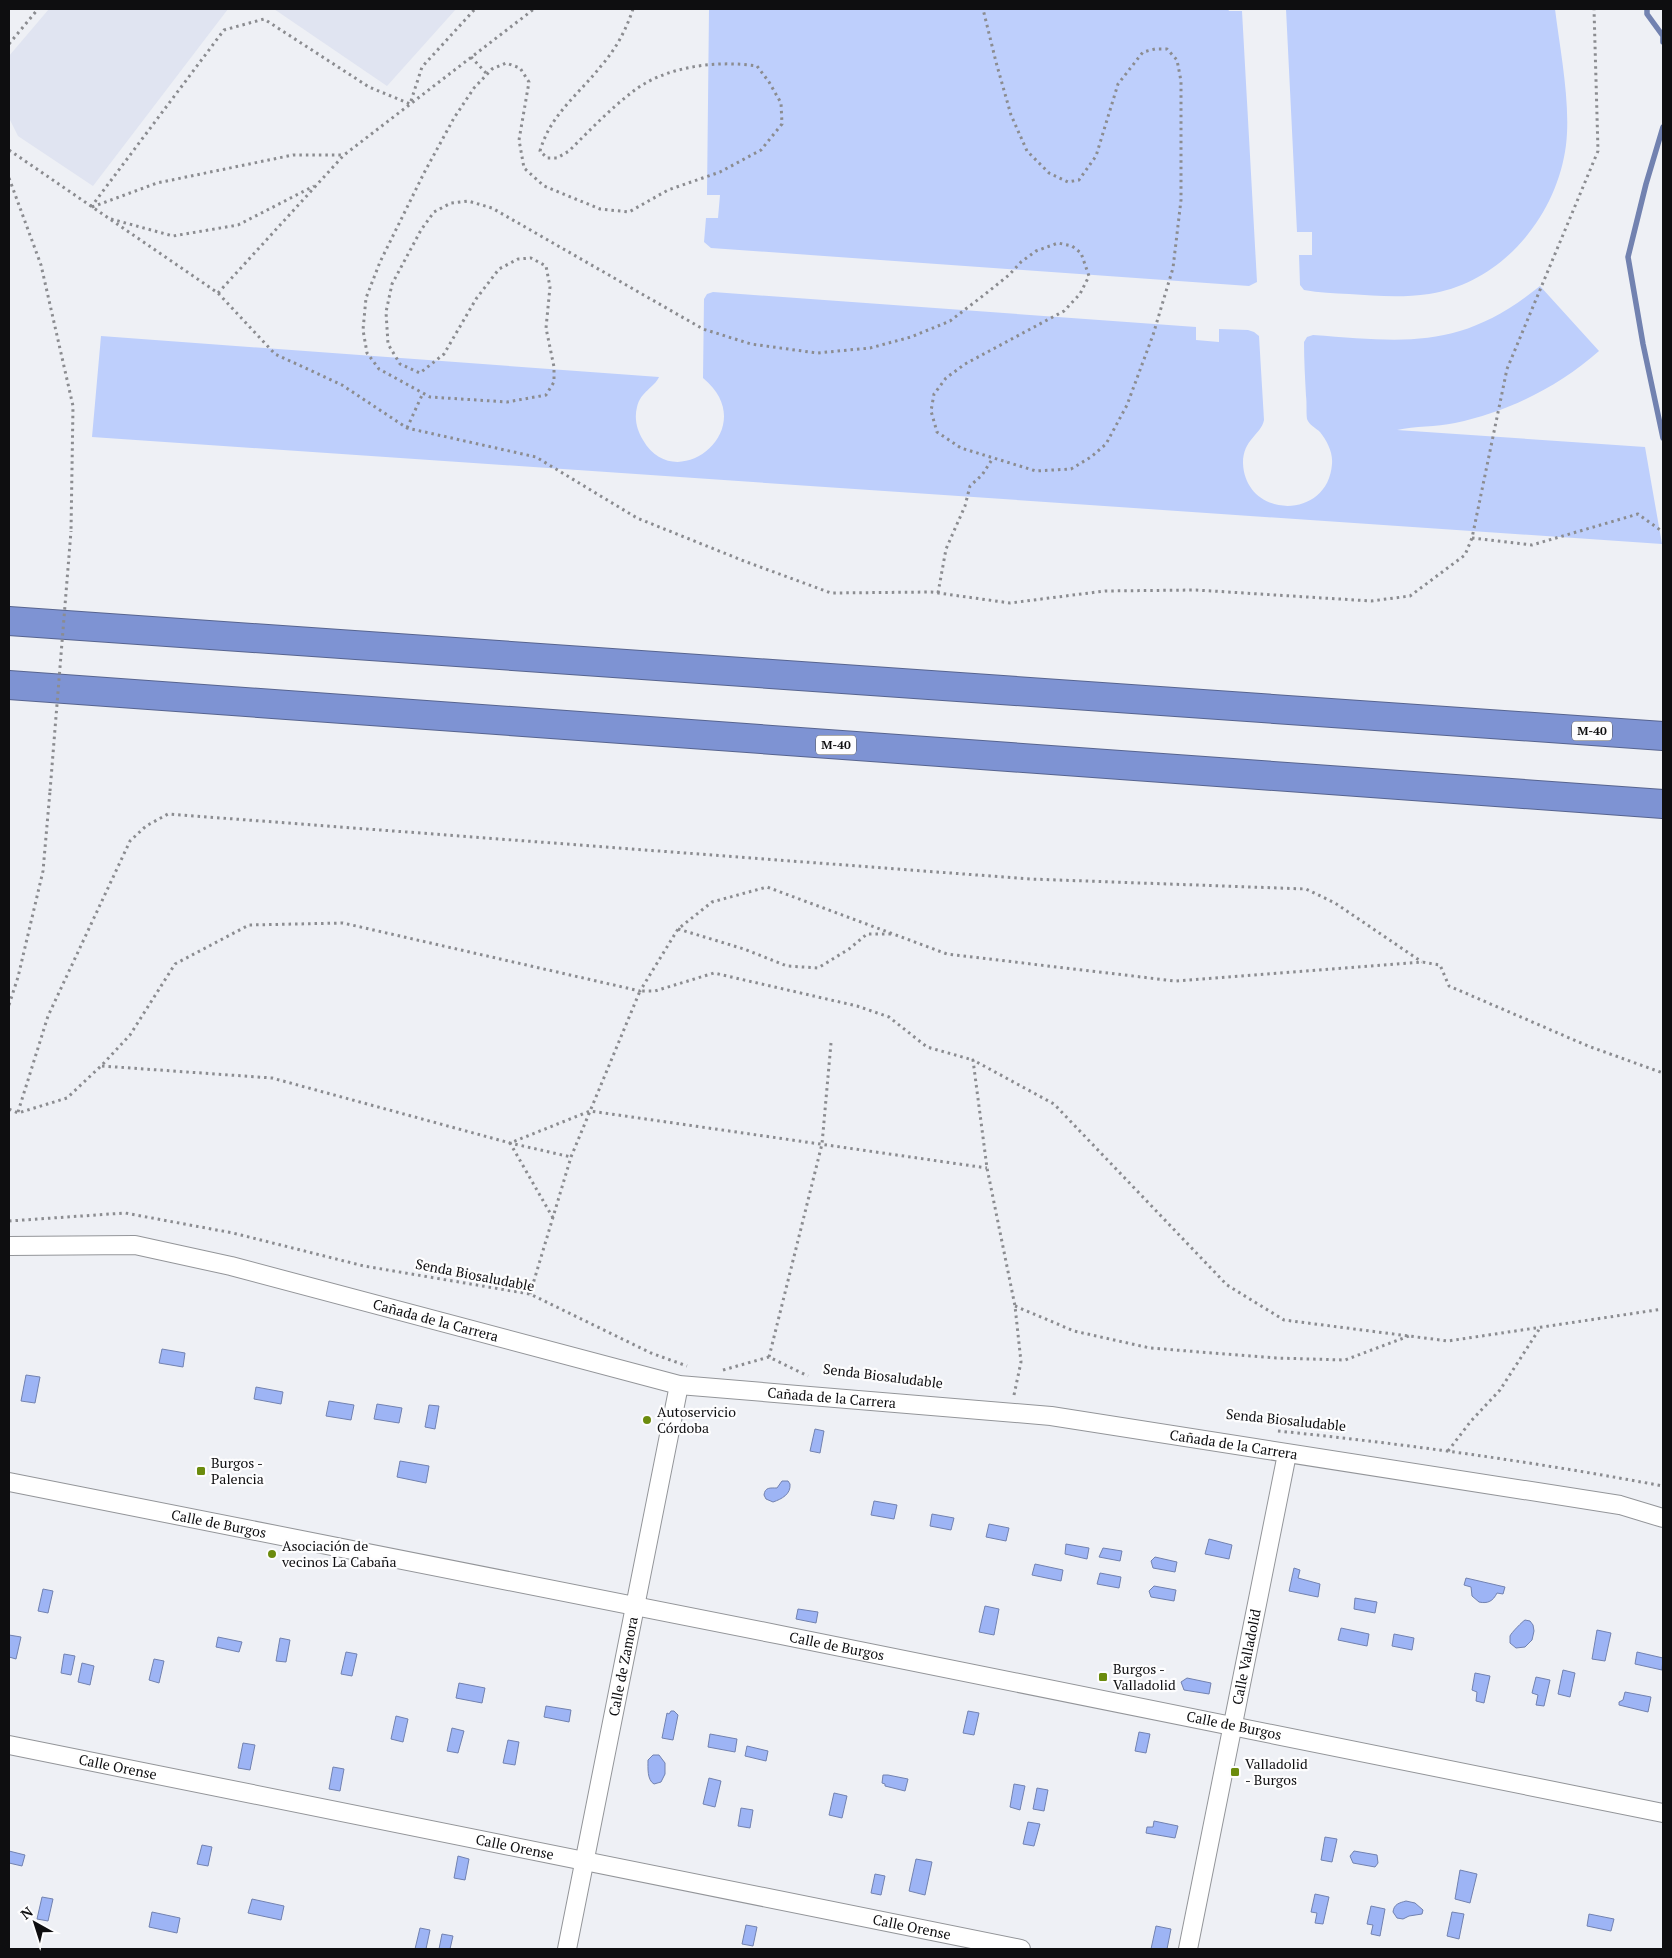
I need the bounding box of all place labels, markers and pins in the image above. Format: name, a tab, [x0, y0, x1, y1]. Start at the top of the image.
place label: Autoservicio Córdoba	[657, 1402, 736, 1437]
marker: Autoservicio Córdoba	[641, 1414, 653, 1426]
place label: Burgos - Palencia	[211, 1453, 264, 1488]
marker: Burgos - Palencia	[195, 1465, 207, 1477]
place label: Asociación de vecinos La Cabaña	[281, 1536, 396, 1571]
marker: Asociación de vecinos La Cabaña	[266, 1548, 278, 1560]
place label: Burgos - Valladolid	[1113, 1659, 1176, 1694]
marker: Burgos - Valladolid	[1097, 1671, 1109, 1683]
place label: Valladolid - Burgos	[1245, 1754, 1308, 1789]
marker: Valladolid - Burgos	[1229, 1766, 1241, 1778]

